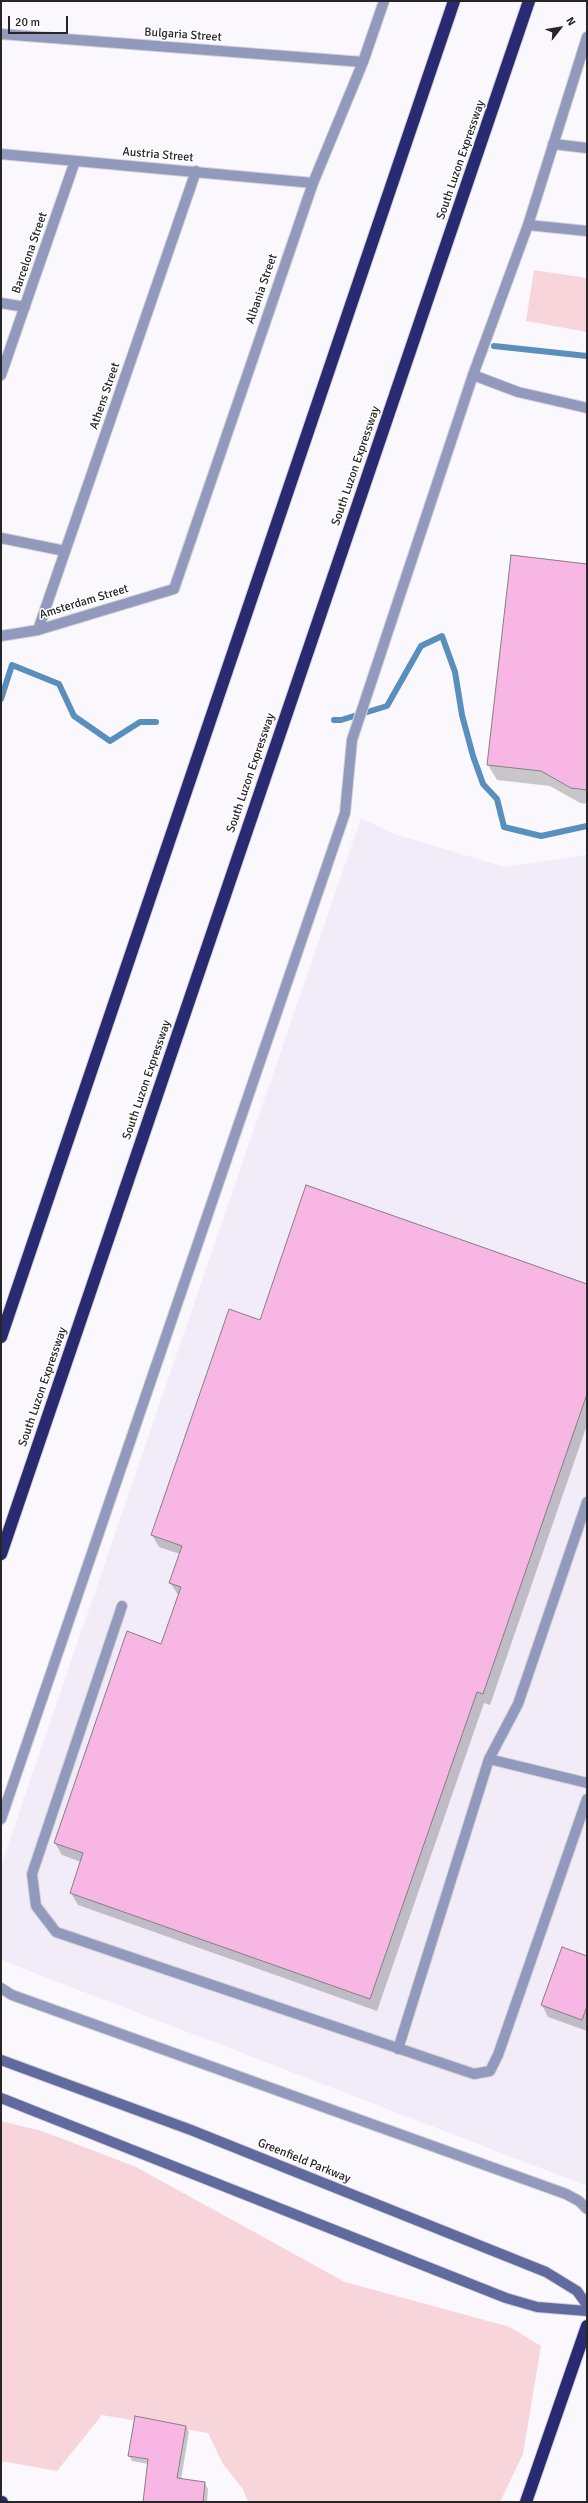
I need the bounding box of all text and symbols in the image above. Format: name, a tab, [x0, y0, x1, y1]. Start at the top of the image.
scale bar	[10, 8, 70, 34]
north arrow	[540, 8, 580, 48]
text: 20 m	[15, 15, 40, 30]
text: N	[563, 15, 578, 28]
street label: Bulgaria Street	[144, 25, 222, 45]
street label: South Luzon Expressway	[434, 98, 488, 222]
street label: Austria Street	[122, 145, 194, 165]
street label: Barcelona Street	[9, 210, 51, 296]
street label: Albania Street	[243, 252, 281, 326]
street label: Athens Street	[87, 361, 123, 431]
street label: South Luzon Expressway	[329, 404, 383, 528]
street label: Amsterdam Street	[38, 582, 130, 622]
street label: South Luzon Expressway	[224, 711, 278, 835]
street label: South Luzon Expressway	[120, 1018, 174, 1142]
street label: South Luzon Expressway	[16, 1325, 70, 1449]
street label: Greenfield Parkway	[255, 2136, 353, 2186]

